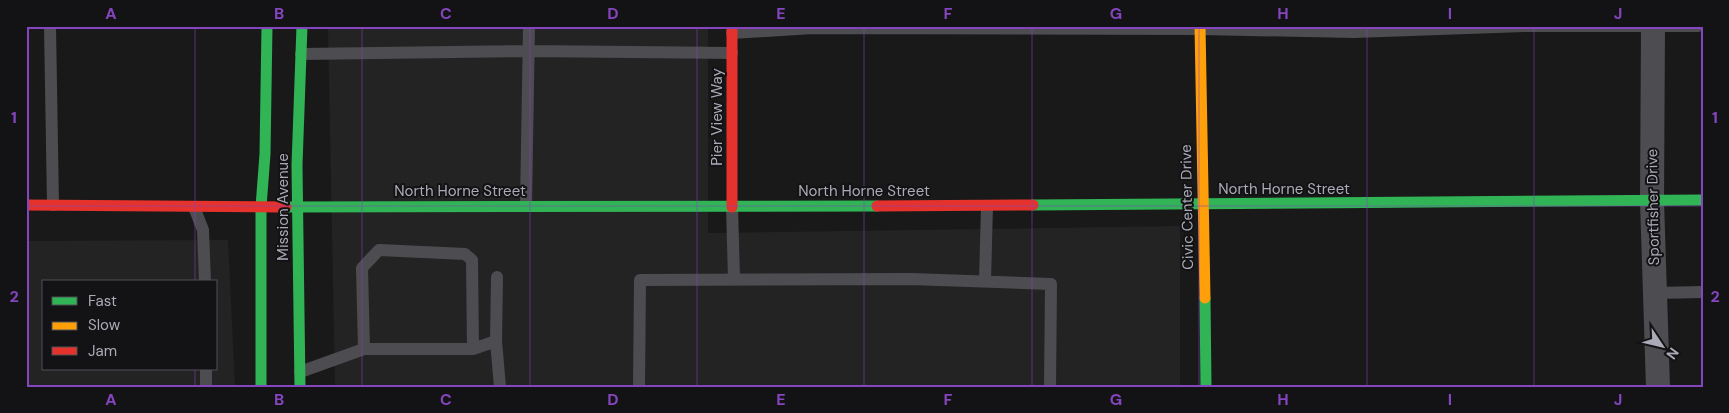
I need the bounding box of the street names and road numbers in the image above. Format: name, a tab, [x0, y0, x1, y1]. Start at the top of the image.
street label: Pier View Way	[707, 67, 727, 166]
street label: Civic Center Drive	[1176, 144, 1198, 270]
street label: Sportfisher Drive	[1642, 149, 1664, 265]
street label: Mission Avenue	[273, 153, 293, 261]
street label: North Horne Street	[1218, 179, 1350, 199]
street label: North Horne Street	[394, 181, 526, 201]
street label: North Horne Street	[798, 181, 930, 201]

